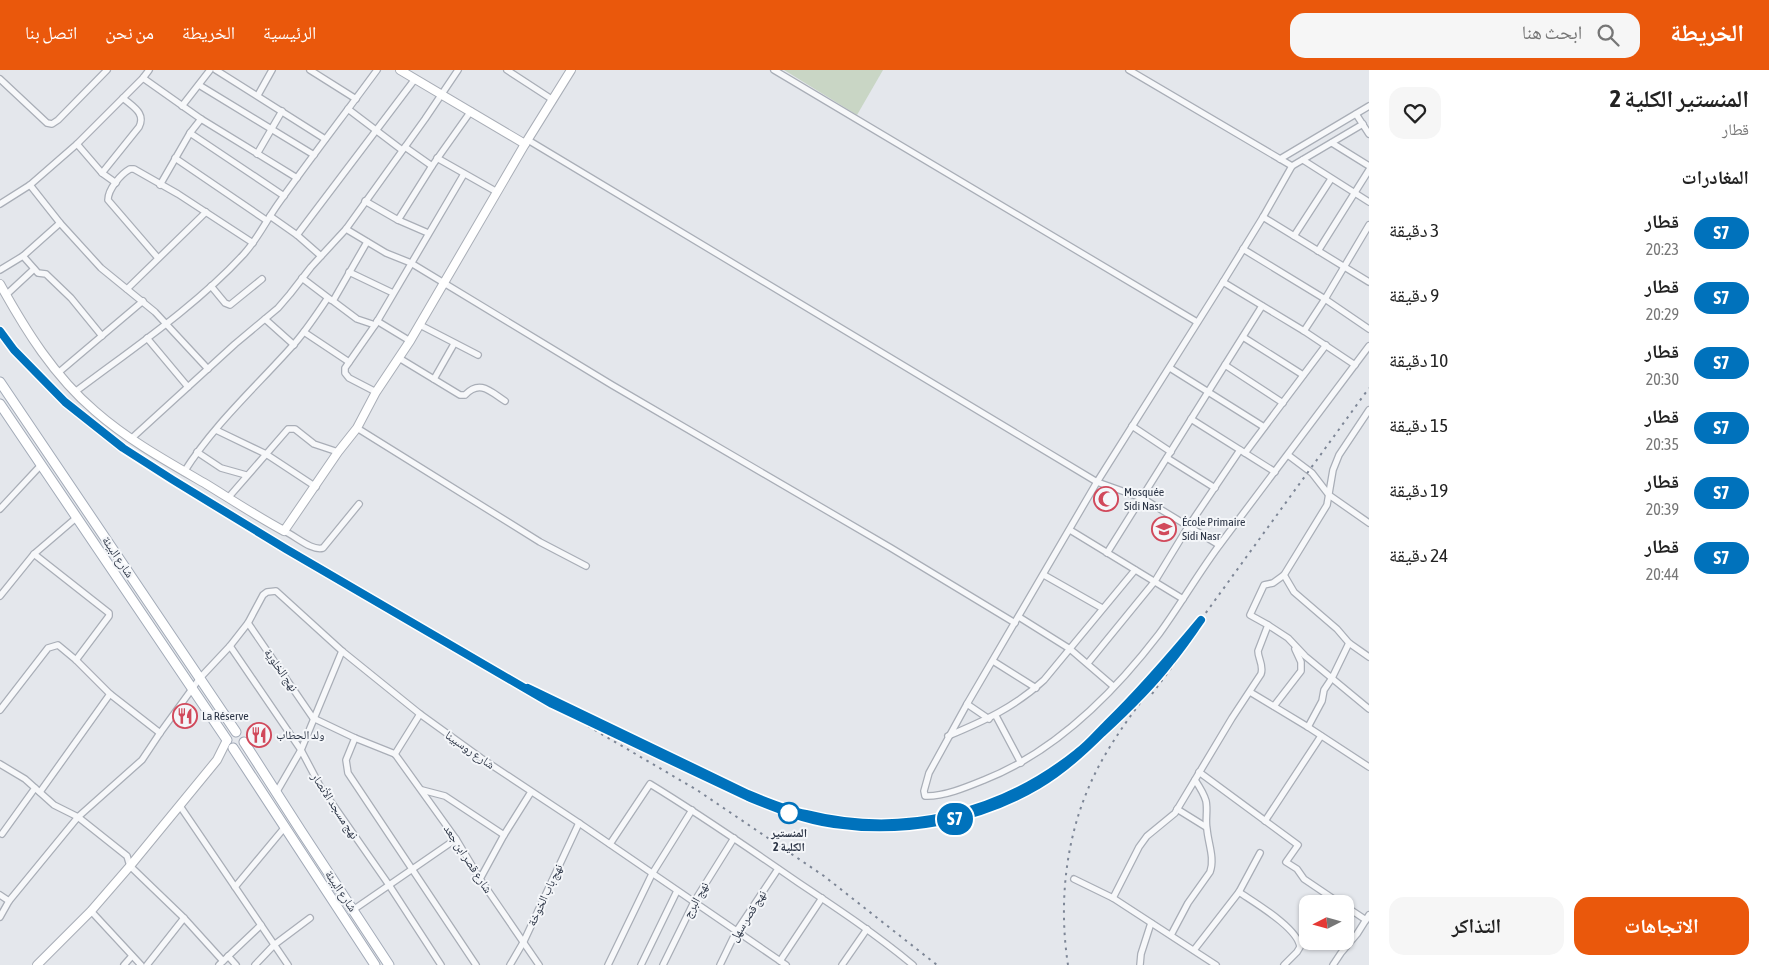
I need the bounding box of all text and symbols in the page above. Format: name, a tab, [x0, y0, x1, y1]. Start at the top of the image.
search box	[1290, 13, 1640, 58]
text: الخريطة	[1670, 19, 1744, 46]
text: ابحث هنا	[1522, 21, 1582, 43]
icon: search	[1594, 21, 1622, 49]
text: اتصل بنا	[25, 22, 77, 43]
text: من نحن	[105, 22, 154, 43]
text: الخريطة	[182, 22, 235, 43]
text: الرئيسية	[263, 22, 316, 43]
text: المنستير الكلية 2	[1610, 85, 1749, 112]
button: heart	[1389, 87, 1441, 139]
text: قطار	[1722, 120, 1749, 138]
text: المغادرات	[1682, 166, 1749, 188]
text: قطار	[1645, 210, 1679, 232]
text: 3 دقيقة	[1389, 219, 1439, 241]
text: S7	[1713, 222, 1730, 243]
text: 20:23	[1646, 240, 1679, 258]
text: قطار	[1645, 275, 1679, 297]
text: 9 دقيقة	[1389, 284, 1439, 306]
text: S7	[1713, 287, 1730, 308]
text: 20:29	[1646, 305, 1679, 323]
text: قطار	[1645, 340, 1679, 362]
text: 10 دقيقة	[1389, 349, 1448, 371]
text: S7	[1713, 352, 1730, 373]
text: 20:30	[1646, 370, 1679, 388]
text: قطار	[1645, 405, 1679, 427]
text: 15 دقيقة	[1389, 414, 1448, 436]
text: S7	[1713, 417, 1730, 438]
text: 20:35	[1646, 435, 1679, 453]
text: قطار	[1645, 470, 1679, 492]
text: 19 دقيقة	[1389, 479, 1448, 501]
text: S7	[1713, 482, 1730, 503]
place label: Mosquée Sidi Nasr	[1124, 485, 1164, 513]
mosque icon: Mosquée Sidi Nasr	[1093, 486, 1119, 512]
text: 20:39	[1646, 500, 1679, 518]
place label: École Primaire Sidi Nasr	[1182, 515, 1246, 543]
school or university icon: École Primaire Sidi Nasr	[1151, 516, 1177, 542]
street label: شارع البيئة	[98, 534, 137, 581]
text: قطار	[1645, 535, 1679, 557]
text: 24 دقيقة	[1389, 544, 1448, 566]
text: S7	[1713, 547, 1730, 568]
text: 20:44	[1646, 565, 1679, 583]
street label: نهج الخلوية	[261, 646, 301, 694]
restaurant icon: La Réserve	[172, 703, 198, 729]
place label: La Réserve	[202, 709, 249, 723]
restaurant icon: ولد الحطاب	[246, 722, 272, 748]
place label: ولد الحطاب	[276, 728, 325, 742]
street label: شارع روسبينا	[442, 728, 497, 773]
street label: نهج مسجد الأنصار	[308, 770, 361, 842]
marker: المنستير الكلية 2	[778, 802, 800, 824]
line badge: S7	[932, 803, 978, 835]
text: S7	[947, 808, 963, 829]
street label: شارع قصر ابن جعد	[440, 822, 495, 896]
place label: المنستير الكلية 2	[770, 826, 807, 854]
street label: نهج باب الخوخة	[525, 862, 566, 928]
street label: شارع البيئة	[321, 868, 360, 915]
street label: نهج البرج	[680, 880, 712, 921]
street label: نهج قصر سهل	[727, 888, 769, 944]
north arrow	[1299, 895, 1354, 950]
map controls	[1299, 895, 1354, 950]
button: التذاكر	[1389, 897, 1564, 955]
button: الاتجاهات	[1574, 897, 1749, 955]

